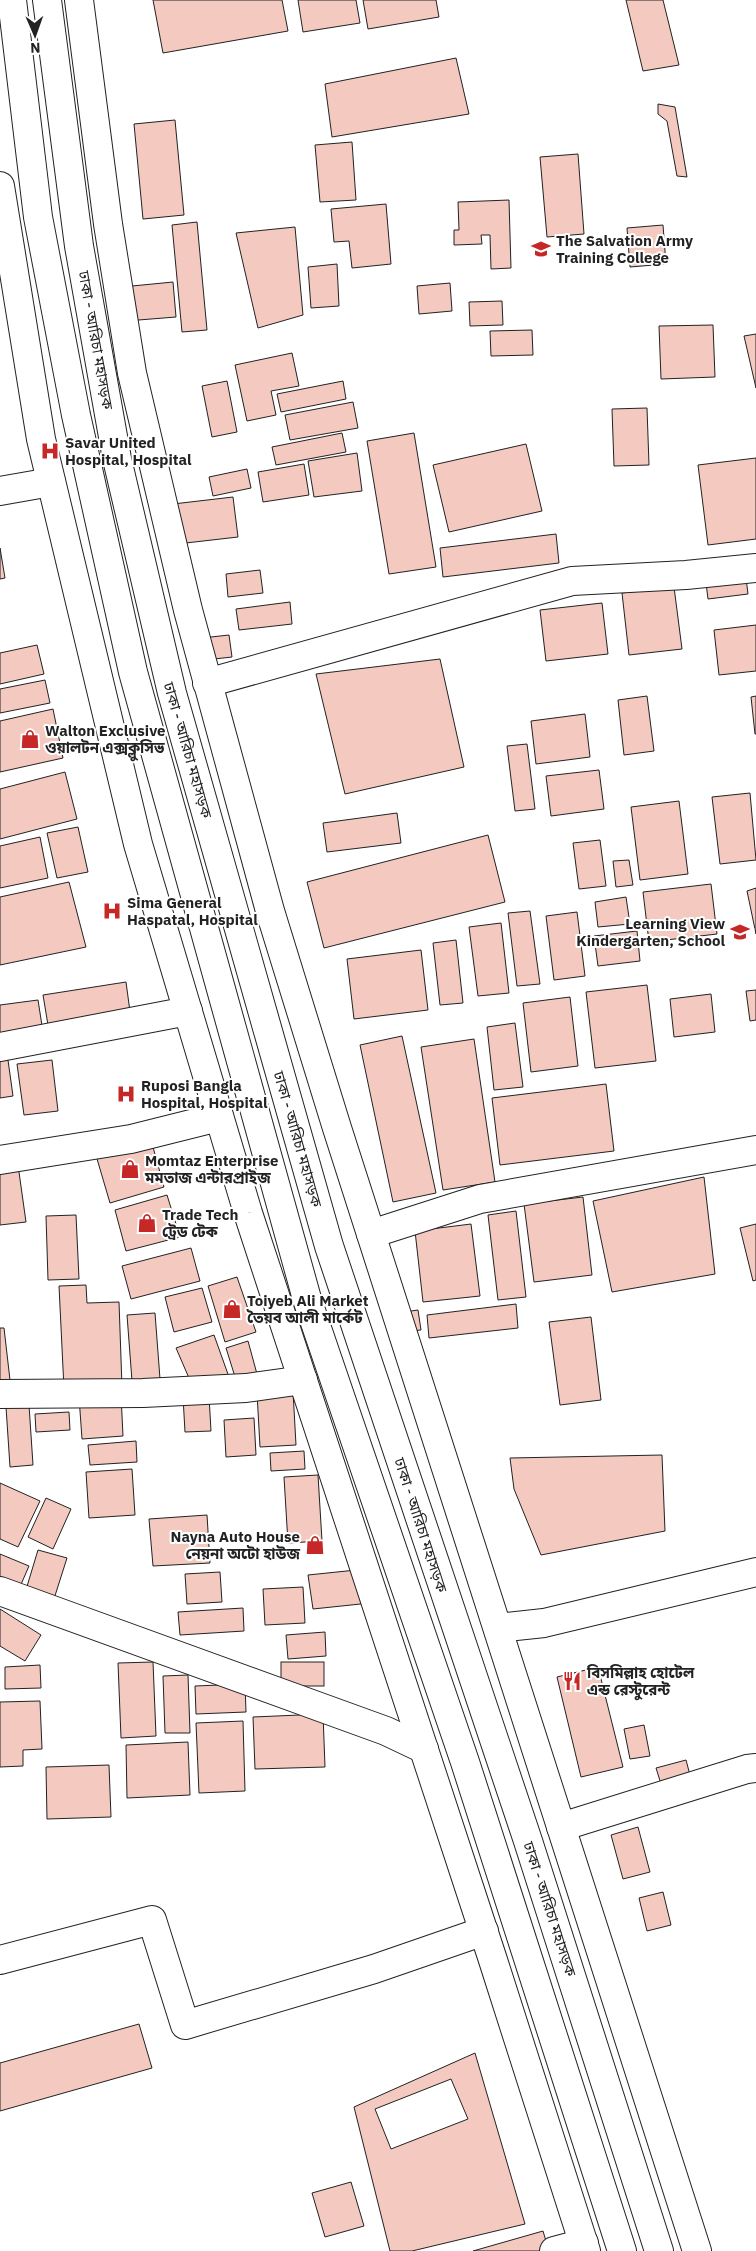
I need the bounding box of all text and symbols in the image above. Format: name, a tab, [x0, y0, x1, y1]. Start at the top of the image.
north arrow	[10, 10, 60, 60]
text: N	[30, 39, 41, 57]
place label: The Salvation Army Training College	[556, 231, 693, 267]
school or university icon: The Salvation Army Training College	[530, 238, 552, 260]
street label: ঢাকা - আরিচা মহাসড়ক	[74, 268, 118, 412]
place label: Savar United Hospital, Hospital	[65, 433, 192, 469]
hospital icon: Savar United Hospital, Hospital	[39, 440, 61, 462]
street label: ঢাকা - আরিচা মহাসড়ক	[159, 679, 217, 821]
place label: Walton Exclusive ওয়ালটন এক্সক্লুসিভ	[45, 721, 166, 761]
shop icon: Walton Exclusive ওয়ালটন এক্সক্লুসিভ	[19, 728, 41, 750]
place label: Sima General Haspatal, Hospital	[127, 893, 258, 929]
hospital icon: Sima General Haspatal, Hospital	[101, 900, 123, 922]
place label: Learning View Kindergarten, School	[576, 914, 725, 950]
school or university icon: Learning View Kindergarten, School	[729, 921, 751, 943]
street label: ঢাকা - আরিচা মহাসড়ক	[269, 1068, 327, 1210]
place label: Ruposi Bangla Hospital, Hospital	[141, 1076, 268, 1112]
hospital icon: Ruposi Bangla Hospital, Hospital	[115, 1083, 137, 1105]
place label: Momtaz Enterprise মমতাজ এন্টারপ্রাইজ	[144, 1151, 278, 1187]
shop icon: Momtaz Enterprise মমতাজ এন্টারপ্রাইজ	[119, 1158, 141, 1180]
place label: Trade Tech ট্রেড টেক	[162, 1205, 238, 1241]
shop icon: Trade Tech ট্রেড টেক	[136, 1212, 158, 1234]
place label: Toiyeb Ali Market তৈয়ব আলী মার্কেট	[246, 1291, 369, 1327]
shop icon: Toiyeb Ali Market তৈয়ব আলী মার্কেট	[221, 1298, 243, 1320]
street label: ঢাকা - আরিচা মহাসড়ক	[390, 1454, 452, 1596]
place label: Nayna Auto House নেয়না অটো হাউজ	[171, 1527, 300, 1563]
shop icon: Nayna Auto House নেয়না অটো হাউজ	[304, 1534, 326, 1556]
place label: বিসমিল্লাহ হোটেল এন্ড রেস্টুরেন্ট	[586, 1663, 695, 1700]
restaurant icon: বিসমিল্লাহ হোটেল এন্ড রেস্টুরেন্ট	[561, 1670, 583, 1692]
street label: ঢাকা - আরিচা মহাসড়ক	[519, 1838, 581, 1980]

